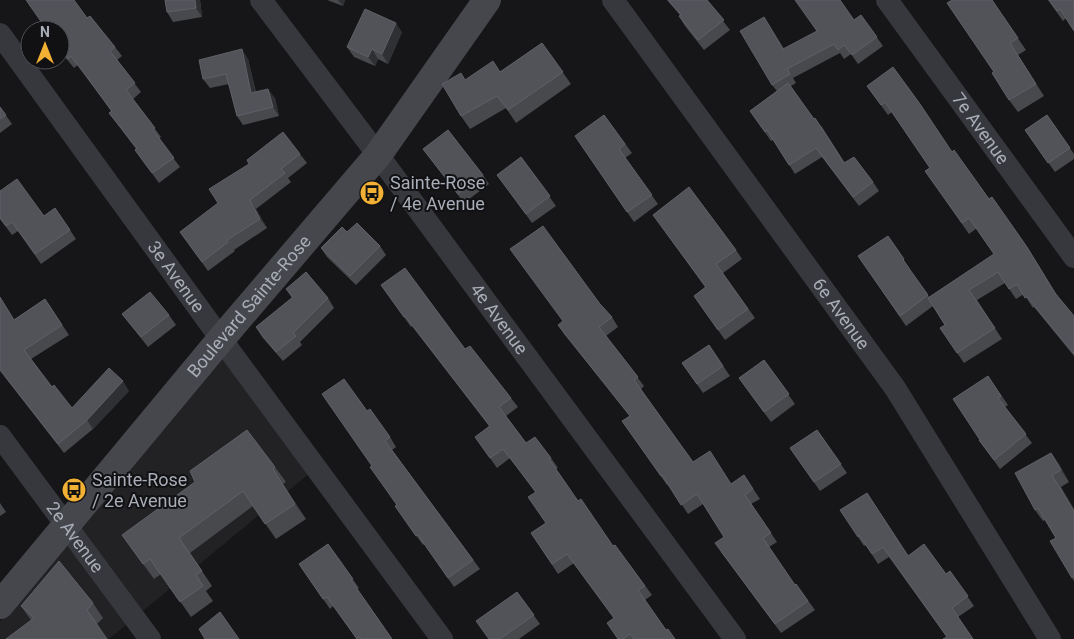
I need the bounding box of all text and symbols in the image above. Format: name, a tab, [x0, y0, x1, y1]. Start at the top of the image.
north arrow	[20, 20, 70, 70]
text: N	[40, 24, 50, 40]
street label: 7e Avenue	[948, 89, 1014, 168]
place label: Sainte-Rose / 4e Avenue	[390, 172, 485, 214]
bus stop icon: Sainte-Rose / 4e Avenue	[359, 180, 385, 206]
street label: Boulevard Sainte-Rose	[183, 231, 315, 381]
street label: 3e Avenue	[144, 237, 209, 316]
street label: 6e Avenue	[809, 274, 874, 353]
street label: 4e Avenue	[466, 279, 532, 358]
place label: Sainte-Rose / 2e Avenue	[92, 469, 187, 511]
bus stop icon: Sainte-Rose / 2e Avenue	[61, 477, 87, 503]
street label: 2e Avenue	[42, 497, 108, 577]

